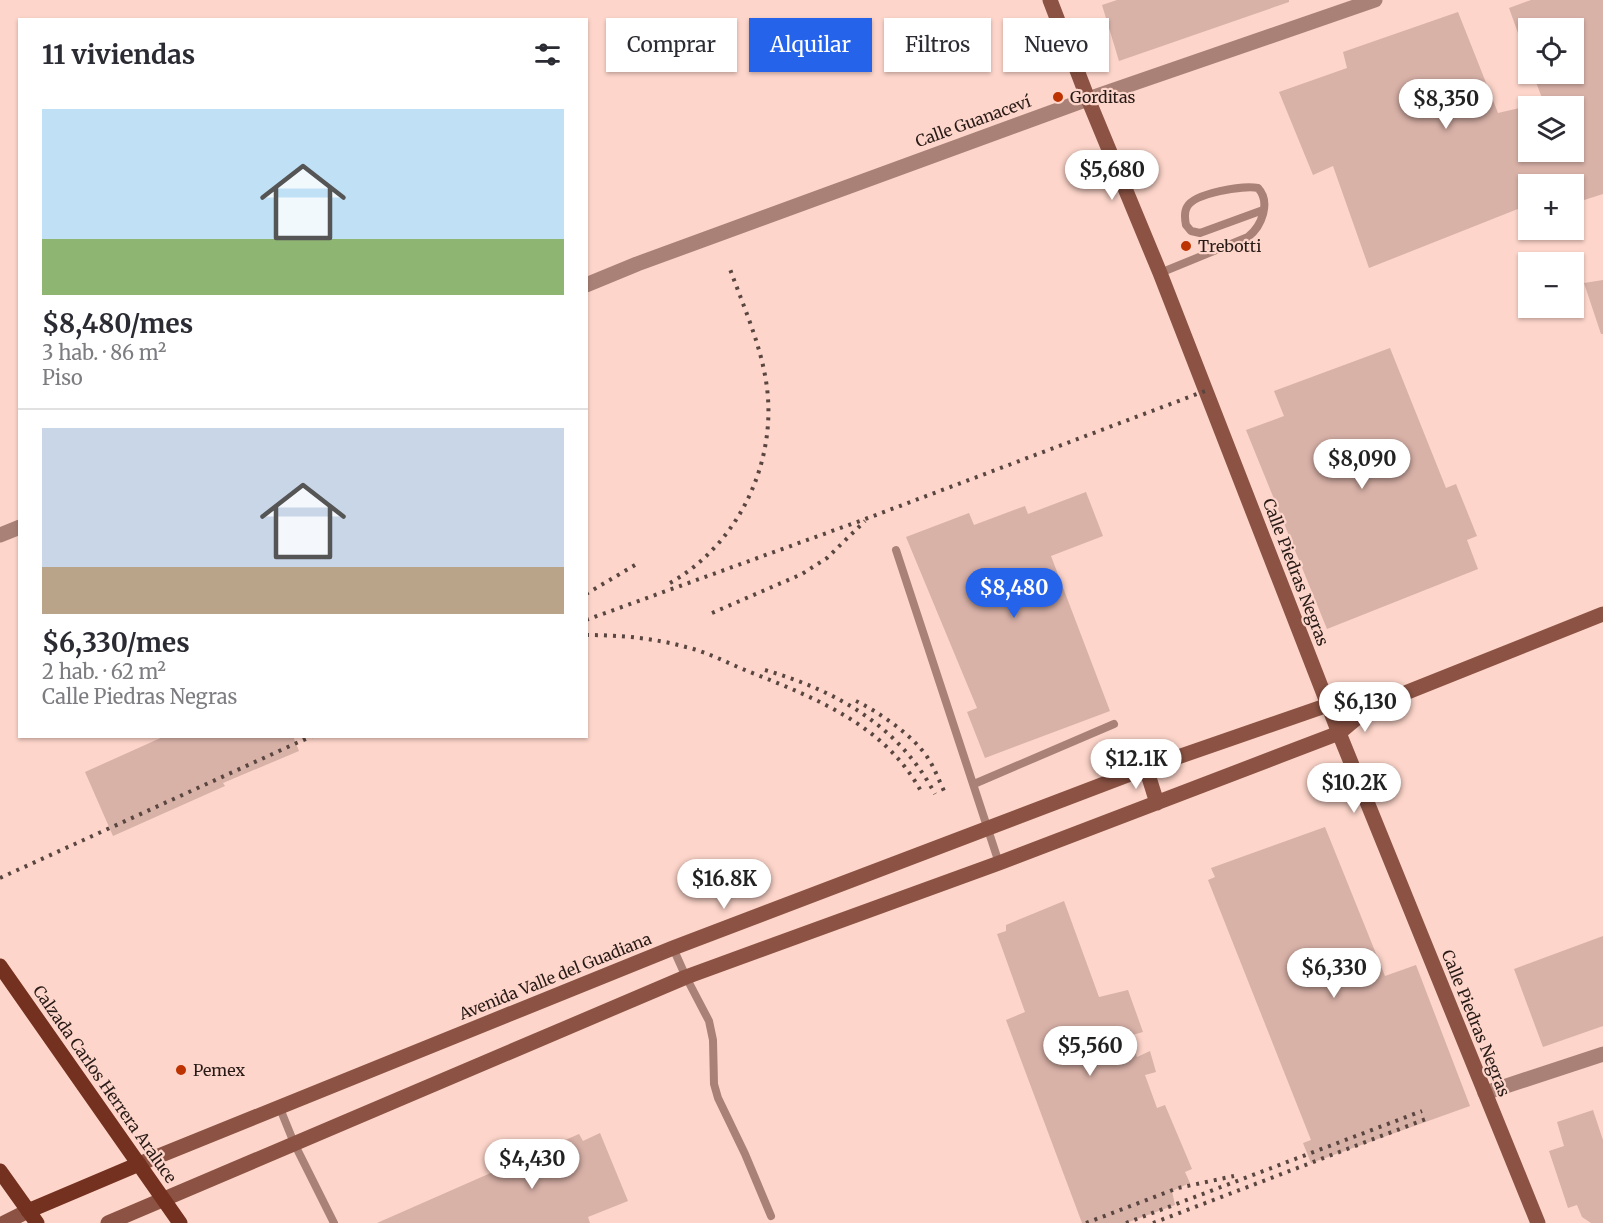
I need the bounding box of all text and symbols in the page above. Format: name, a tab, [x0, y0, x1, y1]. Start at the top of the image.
chip: Comprar	[606, 18, 737, 72]
chip: Alquilar	[749, 18, 872, 72]
chip: Filtros	[884, 18, 991, 72]
chip: Nuevo	[1003, 18, 1109, 72]
map controls	[1518, 18, 1584, 318]
button: locate	[1518, 18, 1584, 84]
text: 11 viviendas	[42, 38, 195, 71]
icon: filters	[531, 38, 564, 71]
pin: $8,350	[1397, 79, 1495, 130]
text: $8,350	[1413, 86, 1479, 111]
place label: Gorditas	[1070, 87, 1136, 107]
marker: Gorditas	[1051, 90, 1065, 104]
street label: Calle Guanaceví	[913, 91, 1034, 151]
button: layers	[1518, 96, 1584, 162]
icon: home	[249, 148, 357, 256]
pin: $5,680	[1063, 150, 1161, 201]
text: $5,680	[1079, 157, 1145, 182]
button: +	[1518, 174, 1584, 240]
place label: Trebotti	[1198, 236, 1261, 256]
marker: Trebotti	[1179, 239, 1193, 253]
button: −	[1518, 252, 1584, 318]
text: $8,480/mes	[42, 307, 193, 340]
text: 3 hab. · 86 m²	[42, 340, 166, 365]
text: Piso	[42, 365, 83, 390]
pin: $8,090	[1313, 439, 1411, 490]
text: $8,090	[1327, 446, 1397, 471]
icon: home	[249, 467, 357, 575]
street label: Calle Piedras Negras	[1259, 495, 1333, 649]
pin: $8,480	[965, 568, 1063, 619]
text: $8,480	[980, 575, 1048, 600]
text: $6,330/mes	[42, 626, 190, 659]
text: 2 hab. · 62 m²	[42, 659, 166, 684]
pin: $6,130	[1316, 682, 1414, 733]
text: Calle Piedras Negras	[42, 684, 237, 709]
text: $6,130	[1333, 689, 1397, 714]
pin: $12.1K	[1087, 739, 1185, 790]
text: $12.1K	[1105, 746, 1167, 771]
pin: $10.2K	[1305, 763, 1403, 814]
text: $10.2K	[1321, 770, 1387, 795]
pin: $16.8K	[675, 859, 773, 910]
text: $16.8K	[691, 866, 757, 891]
street label: Avenida Valle del Guadiana	[455, 928, 654, 1024]
street label: Calle Piedras Negras	[1437, 947, 1515, 1099]
pin: $6,330	[1285, 948, 1383, 999]
text: $6,330	[1301, 955, 1367, 980]
street label: Calzada Carlos Herrera Araluce	[29, 981, 181, 1187]
pin: $5,560	[1041, 1026, 1139, 1077]
text: $5,560	[1057, 1033, 1123, 1058]
place label: Pemex	[193, 1060, 246, 1080]
marker: Pemex	[174, 1063, 188, 1077]
pin: $4,430	[483, 1139, 581, 1190]
text: $4,430	[499, 1146, 566, 1171]

